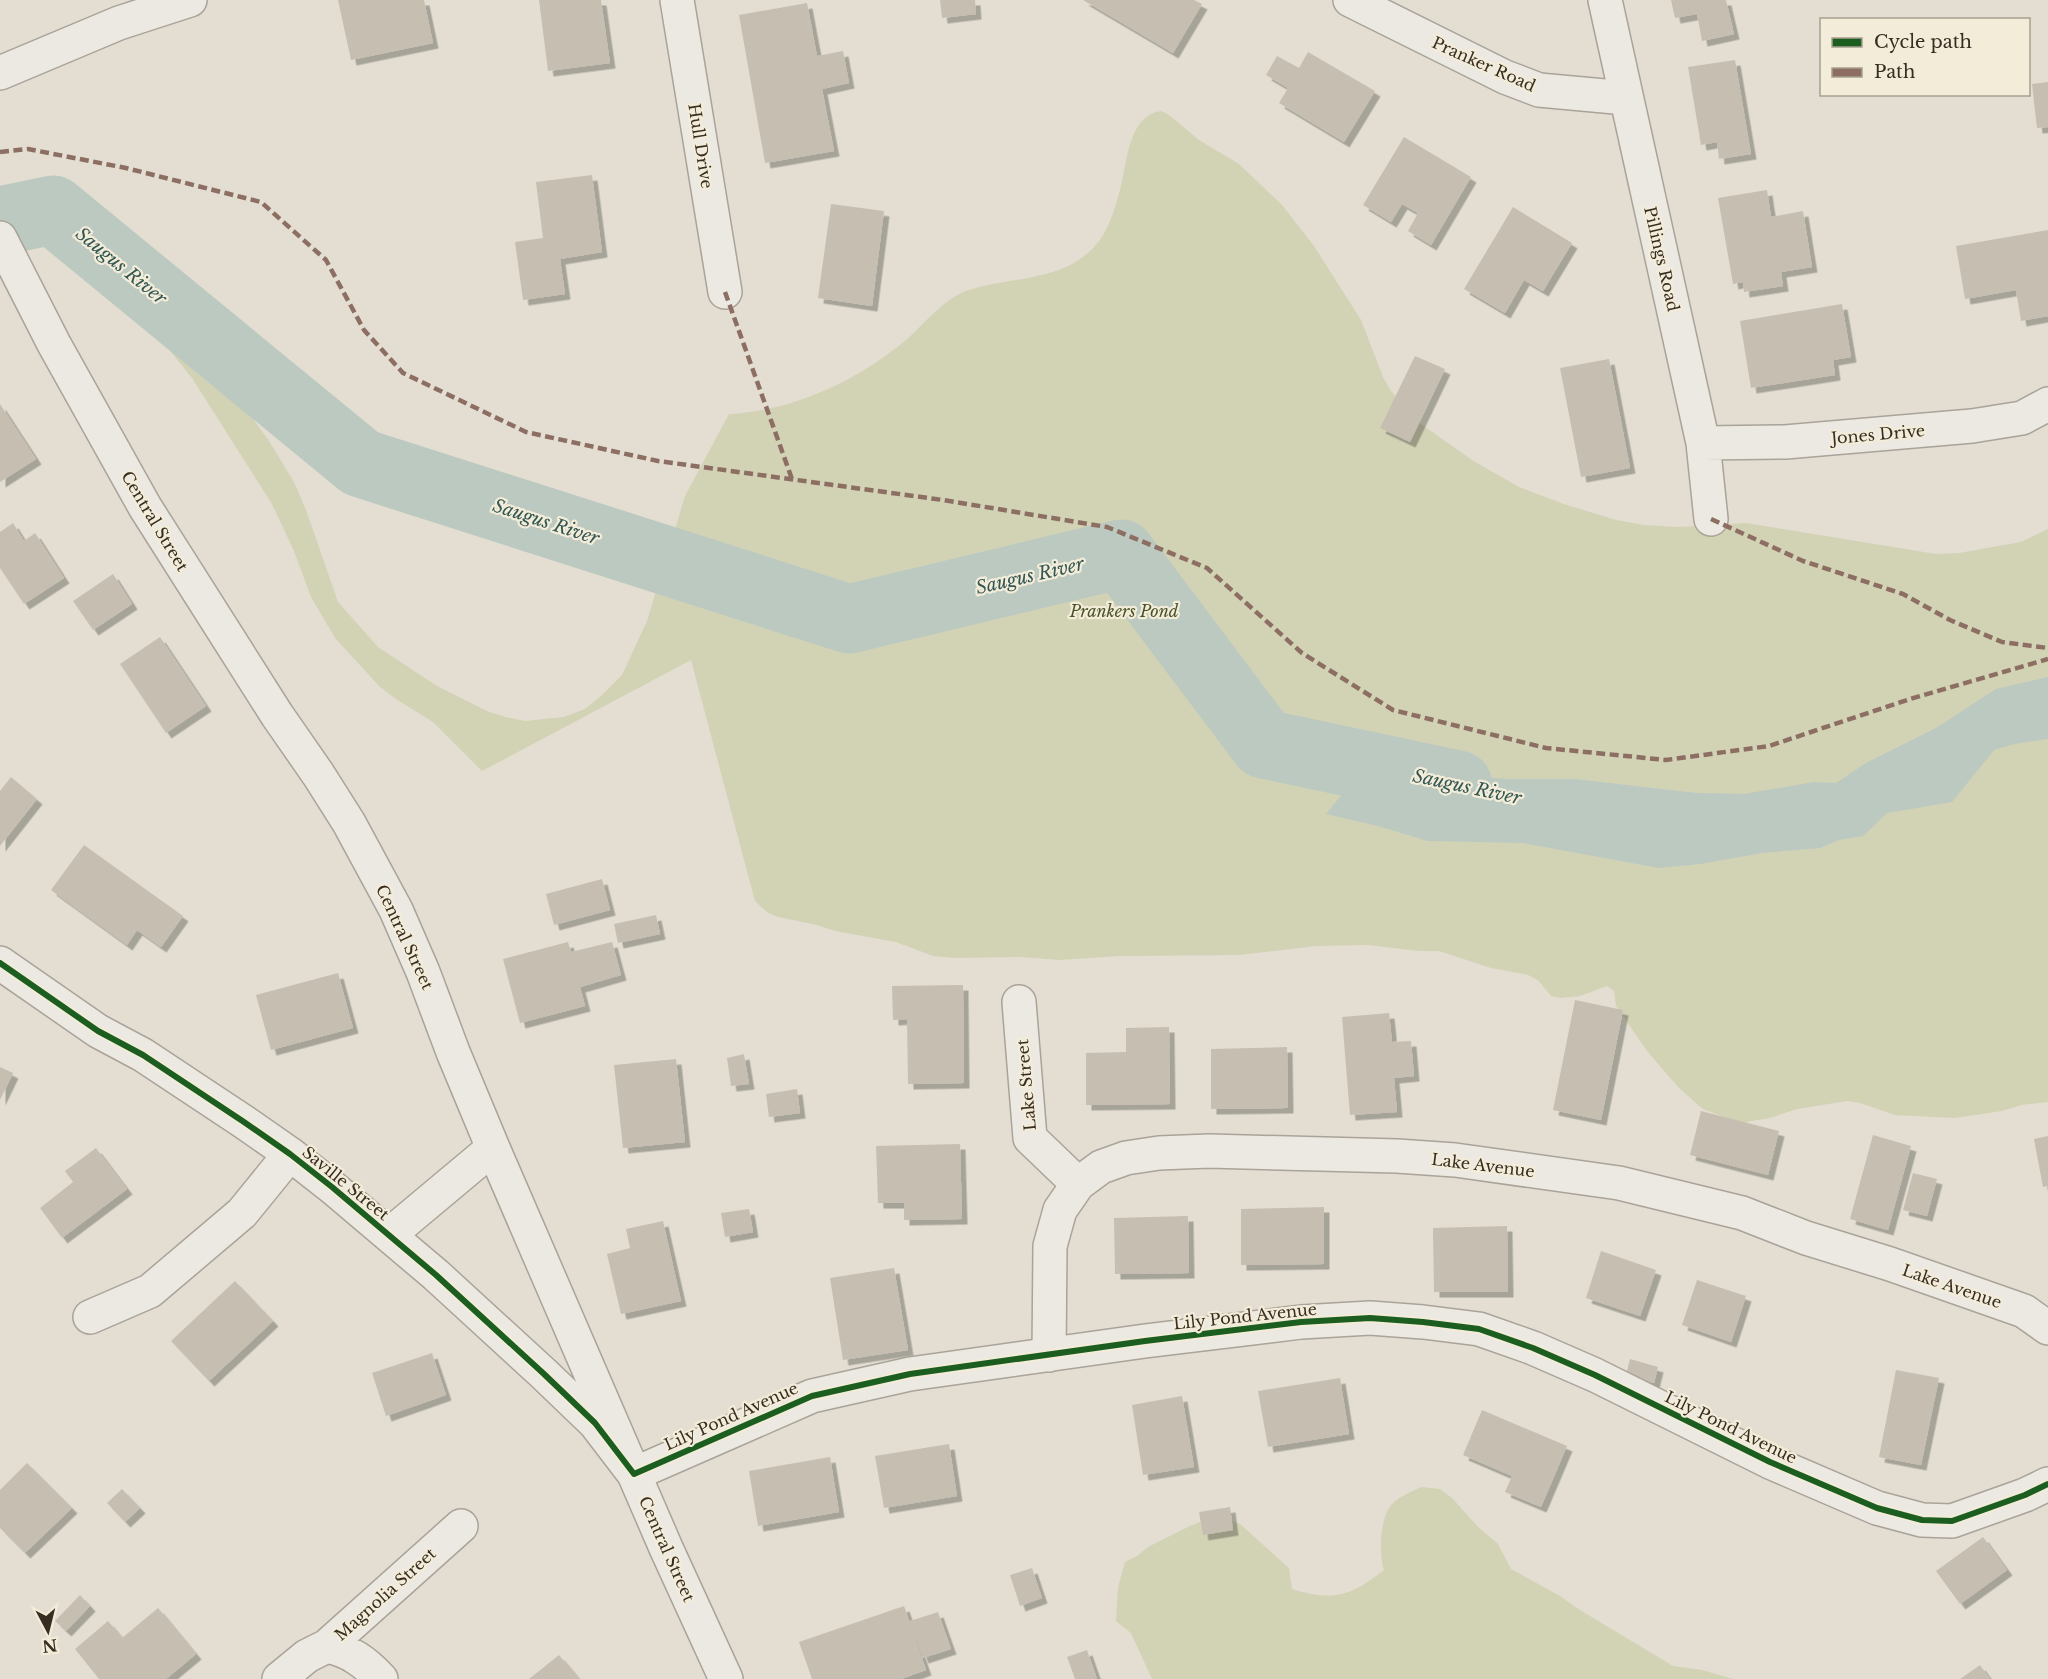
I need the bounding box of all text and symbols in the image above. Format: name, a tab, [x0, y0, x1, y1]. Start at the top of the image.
legend	[1820, 18, 2030, 96]
text: Cycle path	[1874, 31, 1972, 53]
street label: Pranker Road	[1429, 32, 1539, 96]
text: Path	[1874, 61, 1915, 83]
street label: Hull Drive	[684, 102, 718, 190]
street label: Pillings Road	[1640, 204, 1684, 314]
water label: Saugus River	[71, 223, 171, 310]
street label: Jones Drive	[1828, 420, 1926, 448]
street label: Central Street	[117, 467, 193, 575]
water label: Saugus River	[490, 494, 603, 550]
water label: Saugus River	[974, 553, 1087, 599]
park label: Prankers Pond	[1069, 601, 1179, 621]
water label: Saugus River	[1411, 765, 1524, 809]
street label: Central Street	[372, 881, 438, 993]
street label: Lake Street	[1012, 1038, 1040, 1132]
street label: Saville Street	[298, 1142, 394, 1224]
street label: Lake Avenue	[1430, 1149, 1536, 1181]
street label: Lake Avenue	[1900, 1260, 2004, 1312]
street label: Lily Pond Avenue	[1172, 1299, 1318, 1333]
street label: Lily Pond Avenue	[661, 1378, 801, 1454]
street label: Lily Pond Avenue	[1662, 1386, 1800, 1468]
street label: Central Street	[635, 1493, 699, 1605]
street label: Magnolia Street	[330, 1543, 440, 1645]
north arrow	[18, 1601, 78, 1661]
text: N	[41, 1635, 59, 1657]

